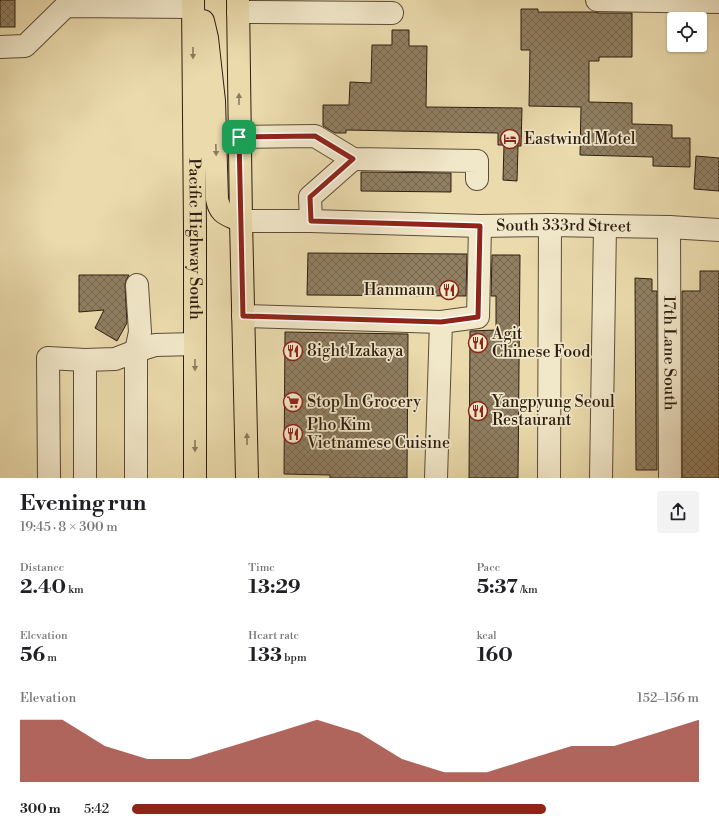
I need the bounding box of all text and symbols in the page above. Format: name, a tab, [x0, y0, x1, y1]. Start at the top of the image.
map controls	[667, 12, 707, 52]
button: locate	[667, 12, 707, 52]
one-way arrow	[190, 47, 196, 60]
one-way arrow	[236, 92, 242, 105]
pin	[222, 120, 256, 154]
icon: arrive	[228, 126, 250, 148]
hotel icon: Eastwind Motel	[499, 128, 521, 150]
place label: Eastwind Motel	[524, 129, 636, 149]
one-way arrow	[212, 144, 219, 156]
street label: Pacific Highway South	[184, 158, 205, 320]
street label: South 333rd Street	[496, 215, 632, 236]
restaurant icon: Hanmaun	[438, 279, 460, 301]
place label: Hanmaun	[364, 280, 435, 300]
street label: 17th Lane South	[659, 295, 680, 411]
place label: Agit Chinese Food	[491, 324, 590, 362]
restaurant icon: Agit Chinese Food	[467, 332, 489, 354]
restaurant icon: 8ight Izakaya	[282, 340, 304, 362]
place label: 8ight Izakaya	[307, 341, 404, 361]
one-way arrow	[192, 359, 198, 372]
supermarket icon: Stop In Grocery	[282, 391, 304, 413]
place label: Stop In Grocery	[307, 392, 421, 412]
place label: Yangpyung Seoul Restaurant	[491, 392, 615, 430]
restaurant icon: Yangpyung Seoul Restaurant	[467, 400, 489, 422]
place label: Pho Kim Vietnamese Cuisine	[306, 415, 450, 453]
restaurant icon: Pho Kim Vietnamese Cuisine	[282, 423, 304, 445]
one-way arrow	[243, 433, 250, 445]
one-way arrow	[192, 440, 198, 453]
text: Evening run	[20, 490, 146, 517]
button: share	[657, 491, 699, 533]
text: 19:45 · 8 × 300 m	[20, 519, 118, 535]
text: Distance	[20, 561, 64, 575]
text: Time	[248, 561, 275, 575]
text: Pace	[477, 561, 500, 575]
text: 2.40	[20, 575, 66, 600]
text: 13:29	[248, 575, 301, 600]
text: 5:37	[477, 575, 518, 600]
text: km	[66, 583, 84, 597]
text: /km	[518, 583, 538, 597]
text: Elevation	[20, 629, 68, 643]
text: Heart rate	[248, 629, 299, 643]
text: kcal	[477, 629, 497, 643]
text: 56	[20, 643, 45, 668]
text: 133	[248, 643, 282, 668]
text: 160	[477, 643, 513, 668]
text: m	[45, 651, 57, 665]
text: bpm	[282, 651, 307, 665]
text: Elevation	[20, 690, 76, 706]
text: 152–156 m	[637, 690, 699, 706]
text: 300 m	[20, 801, 61, 817]
text: 5:42	[84, 801, 109, 817]

